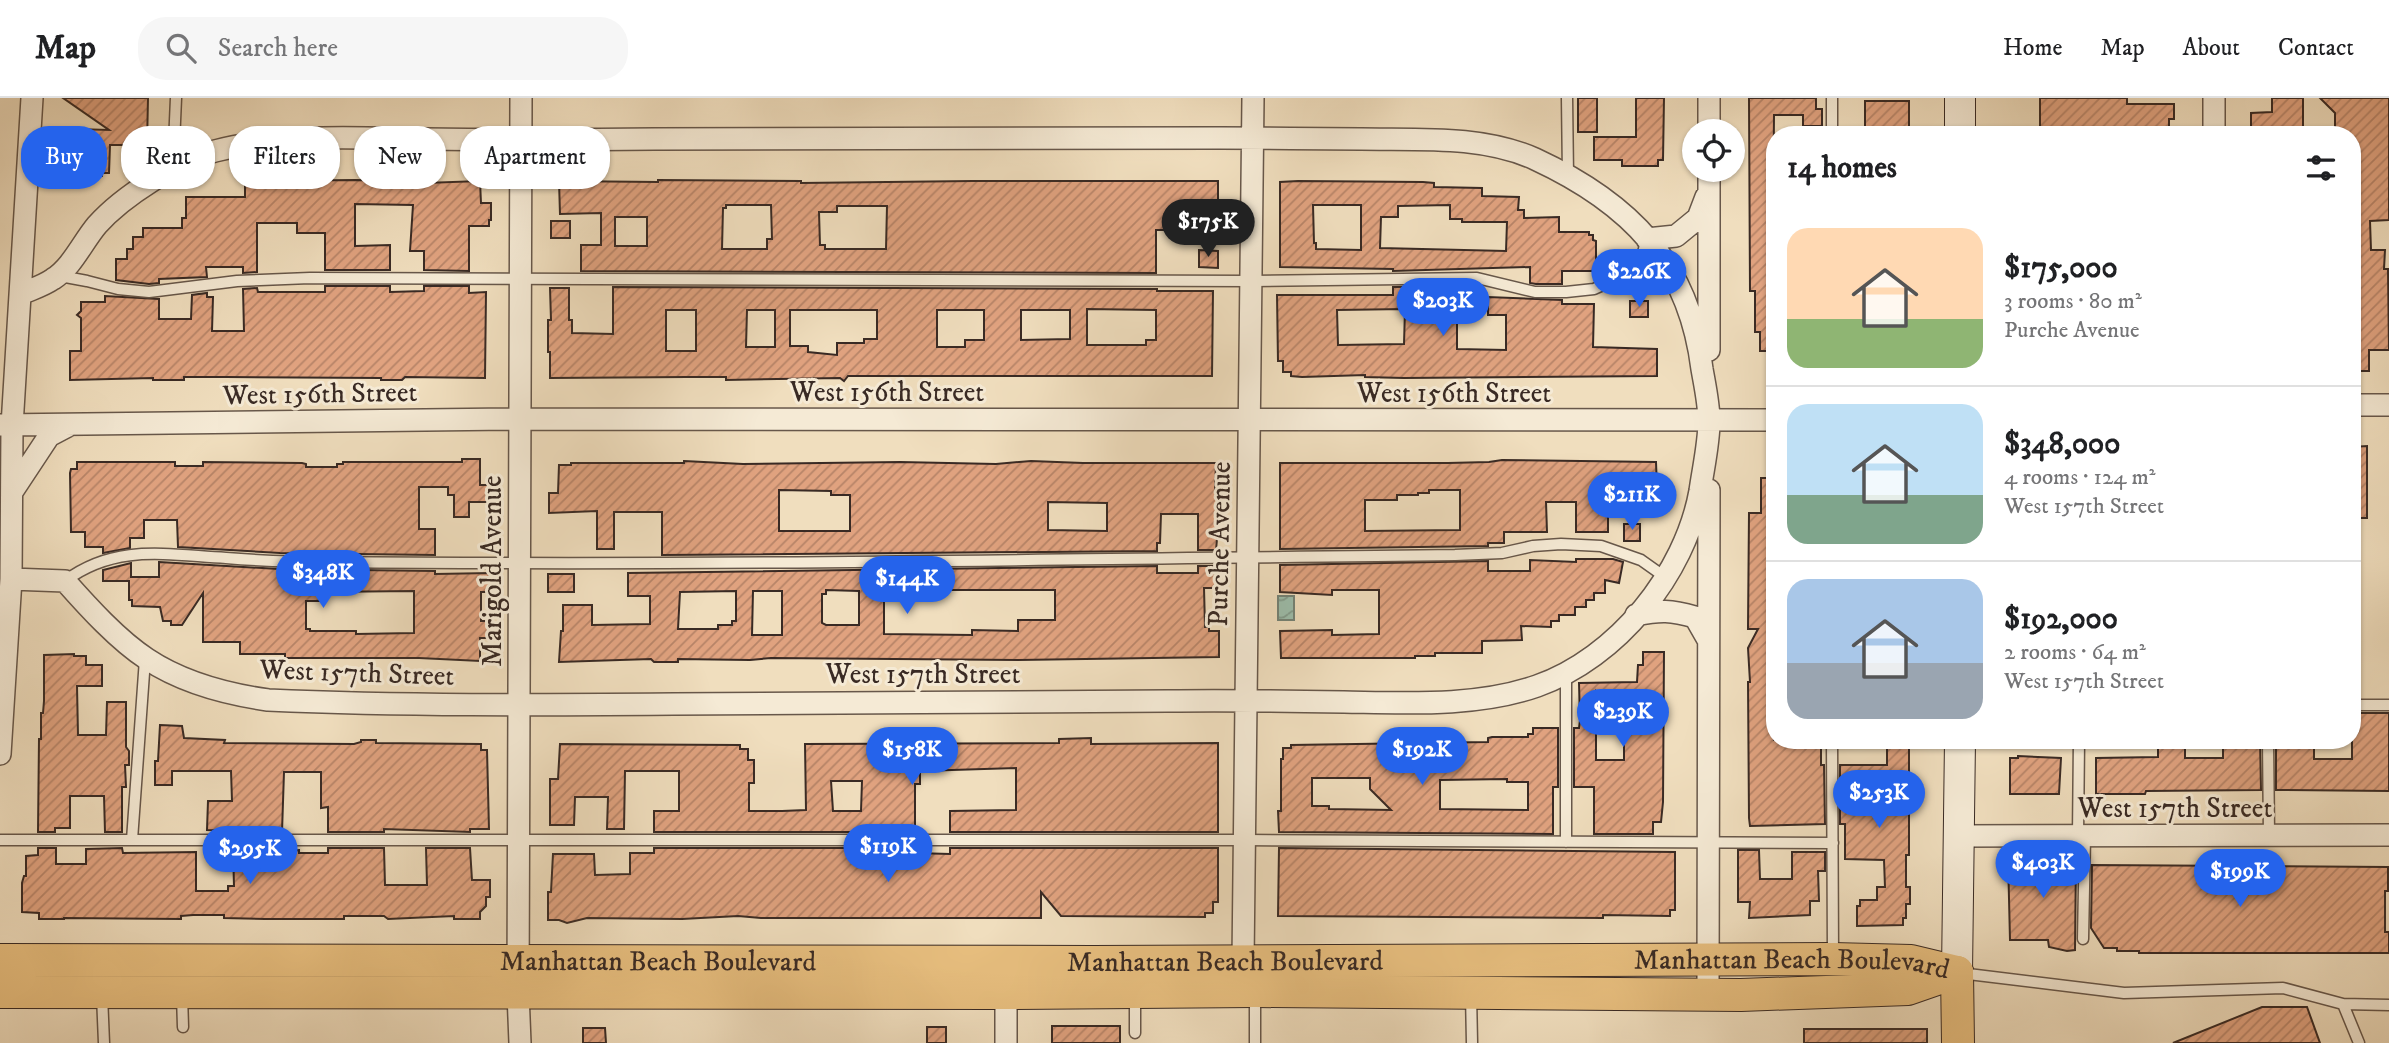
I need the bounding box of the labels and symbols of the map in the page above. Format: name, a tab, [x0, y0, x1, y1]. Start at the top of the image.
pin: $175K	[1159, 200, 1257, 259]
pin: $226K	[1590, 250, 1688, 309]
pin: $203K	[1394, 278, 1492, 338]
street label: West 156th Street	[221, 375, 418, 413]
street label: West 156th Street	[789, 375, 984, 410]
street label: West 156th Street	[1356, 376, 1551, 411]
street label: Purche Avenue	[1201, 461, 1239, 627]
pin: $211K	[1583, 472, 1681, 532]
street label: Marigold Avenue	[475, 475, 510, 667]
pin: $348K	[274, 550, 372, 610]
pin: $144K	[858, 556, 956, 616]
street label: West 157th Street	[258, 652, 455, 694]
street label: West 157th Street	[825, 657, 1020, 692]
pin: $239K	[1574, 690, 1672, 749]
pin: $158K	[863, 728, 961, 787]
pin: $192K	[1373, 728, 1471, 787]
pin: $253K	[1830, 770, 1928, 830]
street label: West 157th Street	[2077, 791, 2272, 826]
pin: $119K	[839, 824, 937, 884]
pin: $295K	[201, 826, 299, 886]
pin: $403K	[1994, 840, 2092, 900]
pin: $199K	[2191, 850, 2289, 909]
street label: Manhattan Beach Boulevard	[1634, 941, 1953, 987]
street label: Manhattan Beach Boulevard	[500, 943, 816, 979]
street label: Manhattan Beach Boulevard	[1067, 943, 1383, 980]

